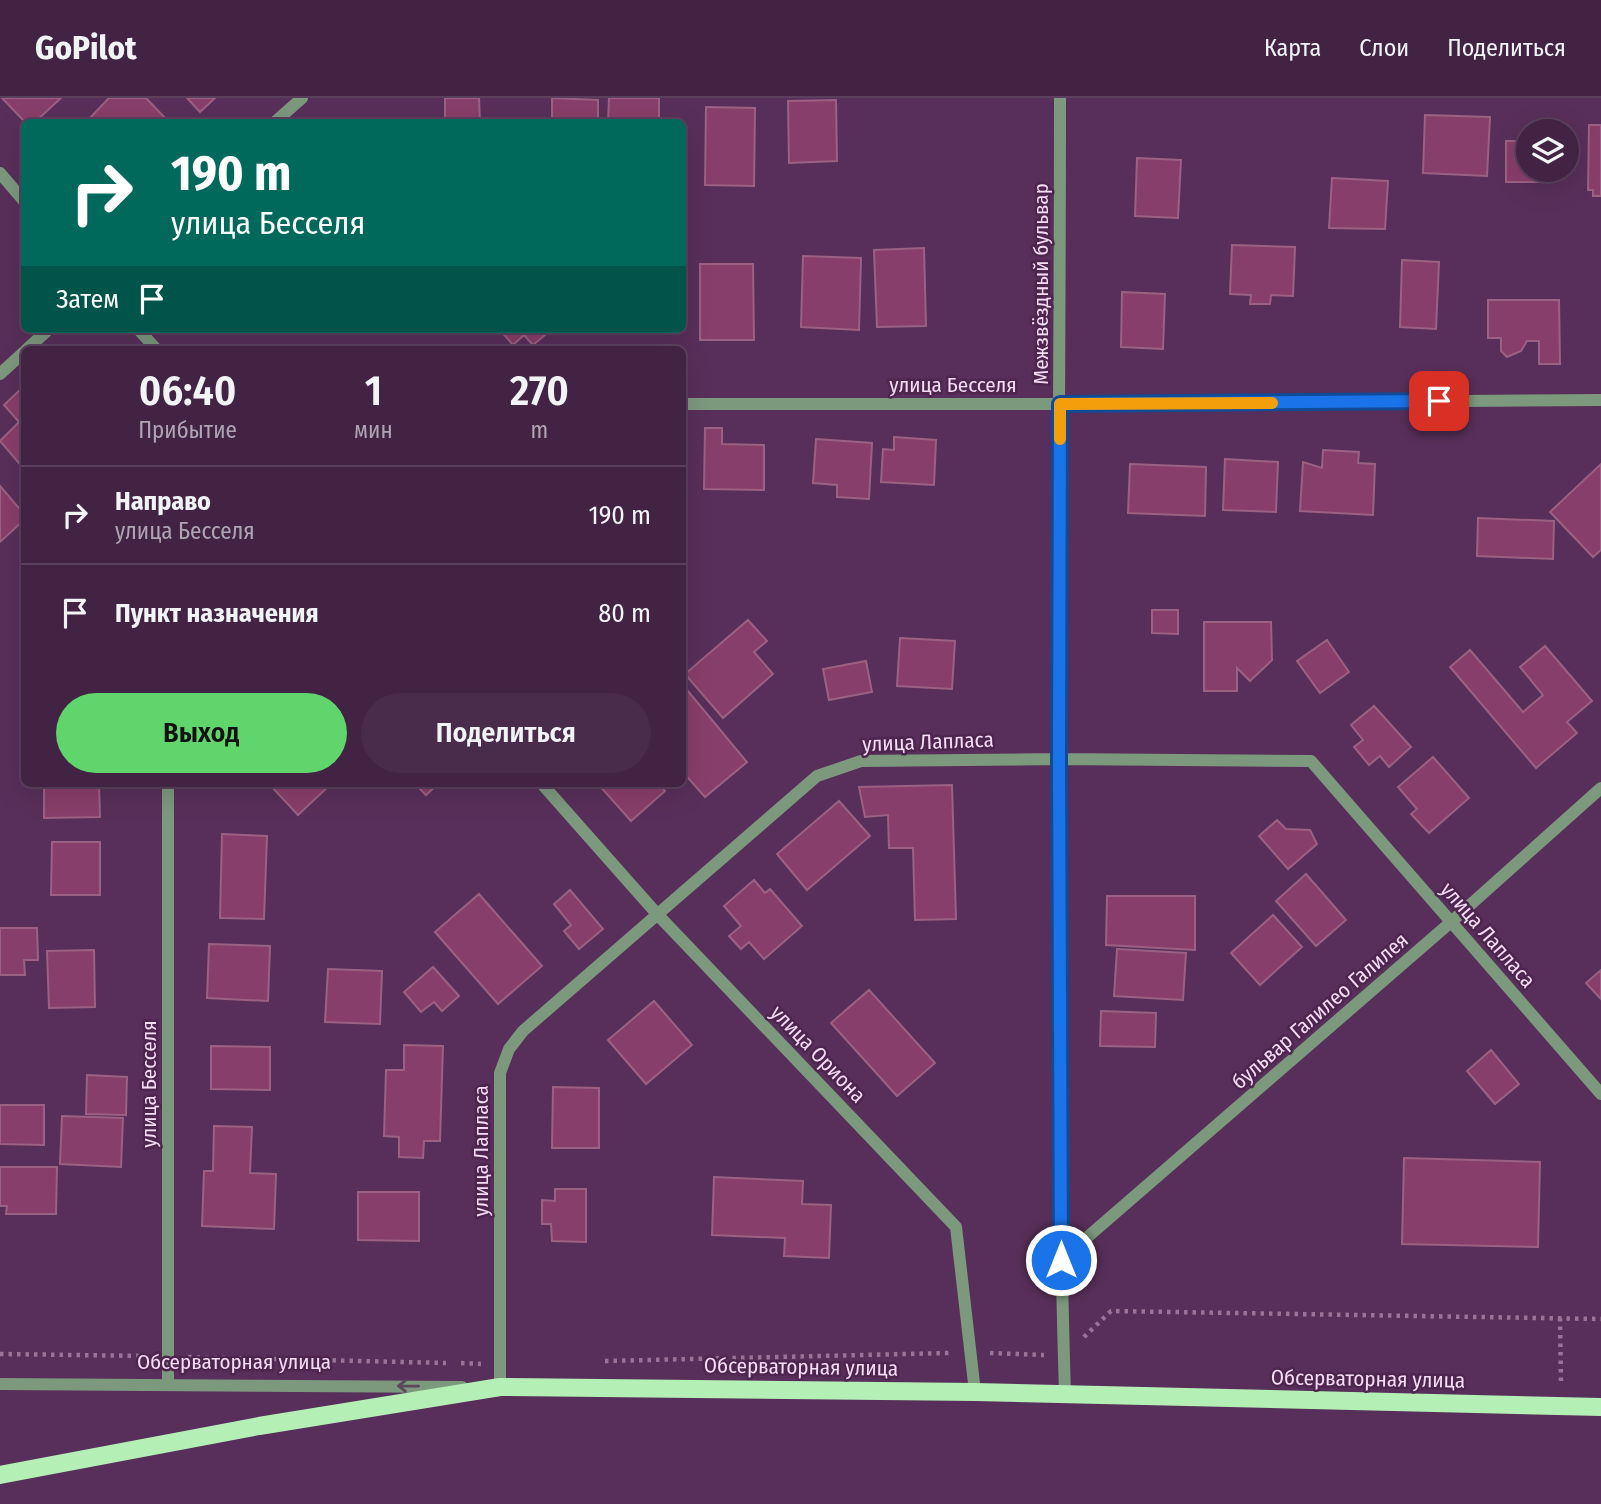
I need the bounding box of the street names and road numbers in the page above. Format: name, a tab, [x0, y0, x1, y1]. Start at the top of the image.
street label: Межзвёздный бульвар	[1028, 183, 1054, 385]
street label: улица Бесселя	[889, 372, 1017, 398]
street label: улица Лапласа	[862, 727, 994, 757]
street label: улица Лапласа	[1435, 877, 1541, 993]
street label: бульвар Галилео Галилея	[1226, 927, 1414, 1095]
street label: улица Ориона	[765, 1000, 871, 1108]
street label: улица Бесселя	[136, 1020, 162, 1148]
street label: улица Лапласа	[468, 1085, 494, 1217]
street label: Обсерваторная улица	[137, 1349, 331, 1375]
street label: Обсерваторная улица	[704, 1352, 898, 1382]
street label: Обсерваторная улица	[1271, 1364, 1465, 1394]

